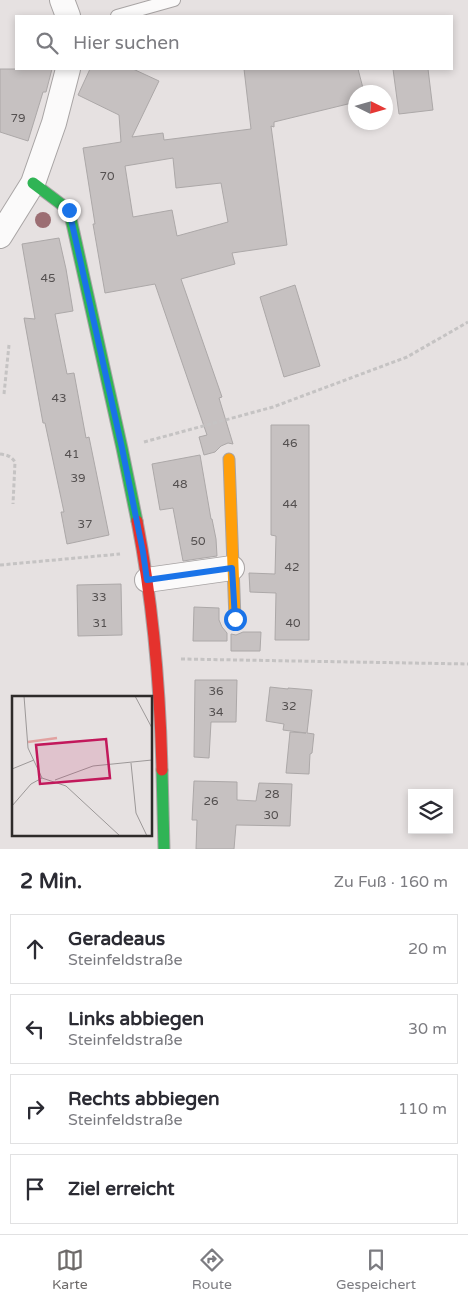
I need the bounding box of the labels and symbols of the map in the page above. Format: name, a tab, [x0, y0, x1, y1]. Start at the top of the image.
north arrow	[348, 85, 393, 130]
house number: 79	[10, 111, 26, 125]
house number: 70	[99, 169, 115, 183]
route end	[58, 199, 81, 222]
house number: 45	[40, 271, 56, 285]
house number: 43	[51, 391, 67, 405]
house number: 46	[282, 436, 298, 450]
house number: 41	[64, 447, 80, 461]
house number: 39	[70, 471, 86, 485]
house number: 48	[172, 477, 188, 491]
house number: 44	[282, 497, 298, 511]
house number: 37	[77, 517, 93, 531]
house number: 50	[190, 534, 206, 548]
house number: 42	[284, 560, 300, 574]
house number: 33	[91, 590, 107, 604]
route start	[224, 608, 247, 631]
house number: 31	[92, 616, 108, 630]
house number: 40	[285, 616, 301, 630]
house number: 36	[208, 684, 224, 698]
inset map	[12, 696, 152, 836]
house number: 32	[281, 699, 297, 713]
house number: 34	[208, 705, 224, 719]
house number: 28	[264, 787, 280, 801]
house number: 26	[203, 794, 219, 808]
house number: 30	[263, 808, 279, 822]

